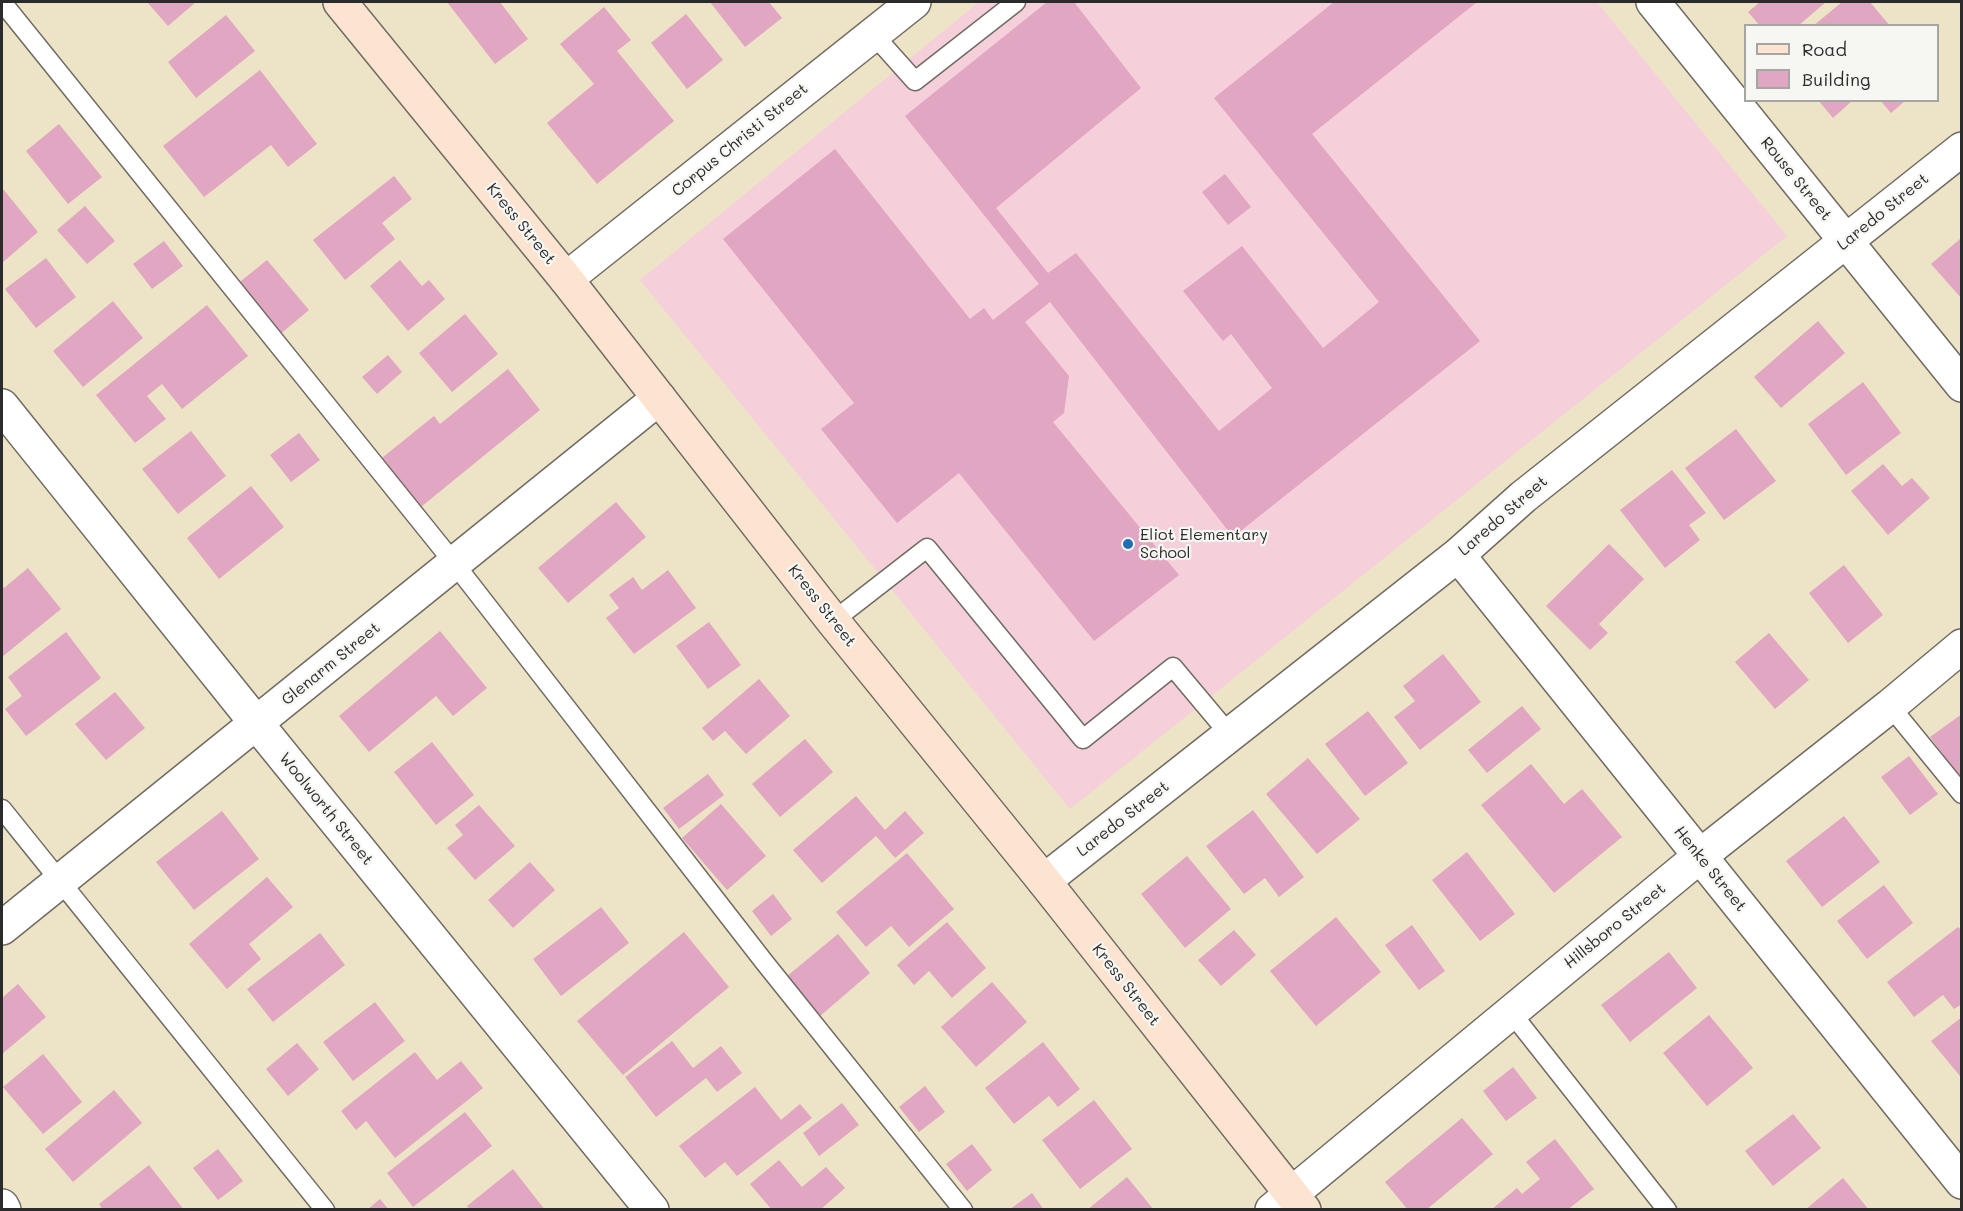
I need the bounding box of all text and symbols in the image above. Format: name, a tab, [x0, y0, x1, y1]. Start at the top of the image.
legend	[1744, 24, 1939, 102]
text: Road	[1802, 37, 1847, 61]
text: Building	[1802, 67, 1870, 91]
street label: Corpus Christi Street	[668, 79, 812, 201]
street label: Rouse Street	[1756, 133, 1836, 225]
street label: Laredo Street	[1833, 169, 1933, 255]
street label: Kress Street	[482, 179, 560, 269]
street label: Laredo Street	[1454, 472, 1552, 560]
place label: Eliot Elementary School	[1140, 525, 1268, 563]
marker: Eliot Elementary School	[1121, 537, 1135, 551]
street label: Kress Street	[784, 561, 860, 651]
street label: Glenarm Street	[278, 618, 384, 710]
street label: Woolworth Street	[275, 749, 377, 869]
street label: Laredo Street	[1073, 777, 1173, 861]
street label: Henke Street	[1670, 822, 1750, 916]
street label: Hillsboro Street	[1560, 879, 1670, 973]
street label: Kress Street	[1088, 940, 1164, 1030]

